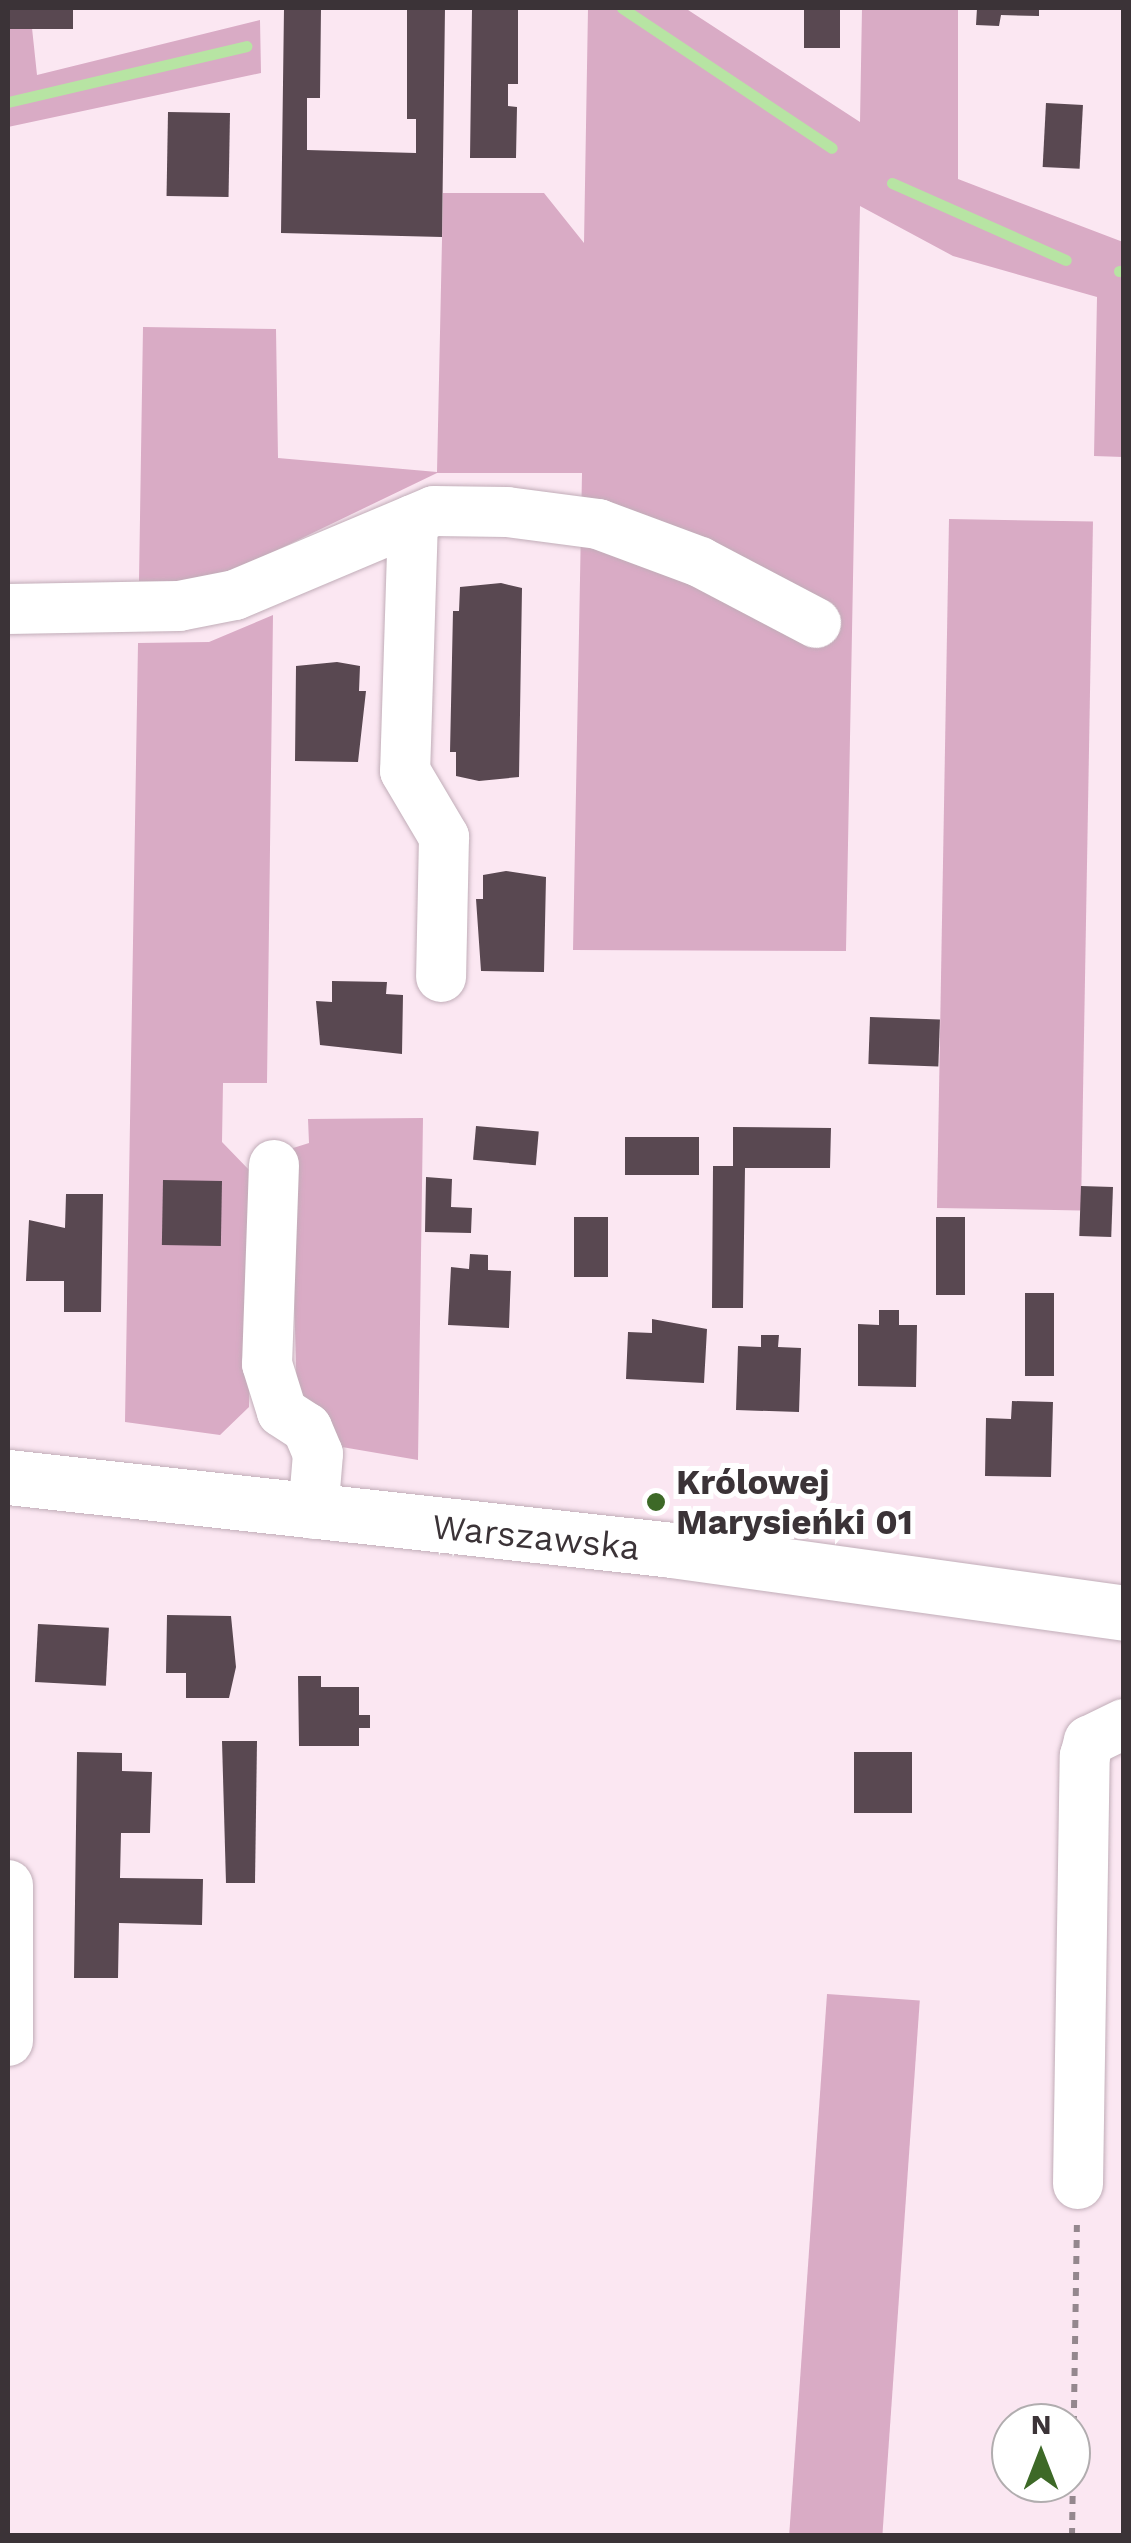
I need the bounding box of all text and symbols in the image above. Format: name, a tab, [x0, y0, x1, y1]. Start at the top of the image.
place label: Królowej Marysieńki 01	[676, 1461, 913, 1543]
marker: Królowej Marysieńki 01	[645, 1491, 667, 1513]
street label: Warszawska	[430, 1505, 642, 1569]
north arrow	[991, 2403, 1091, 2503]
text: N	[1031, 2408, 1051, 2441]

